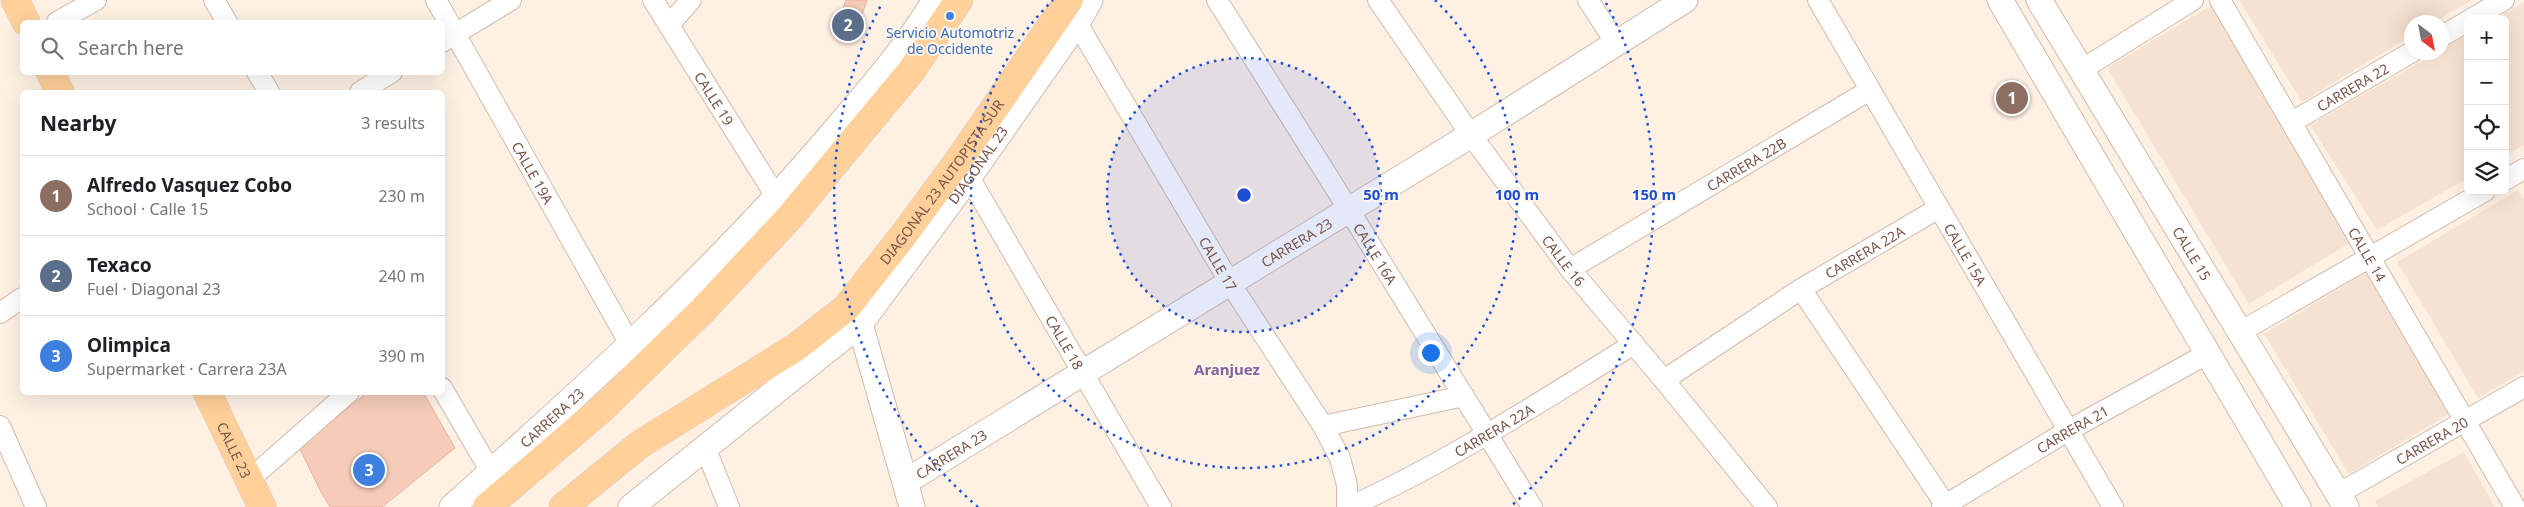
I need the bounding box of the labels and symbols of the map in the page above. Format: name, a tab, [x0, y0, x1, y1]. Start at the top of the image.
pin: 2	[832, 6, 864, 44]
marker: Servicio Automotriz de Occidente	[944, 10, 956, 22]
north arrow	[2404, 15, 2449, 60]
place label: Servicio Automotriz de Occidente	[886, 23, 1015, 58]
street label: CARRERA 22	[2313, 58, 2392, 115]
street label: CALLE 19	[691, 68, 739, 129]
pin: 1	[1996, 79, 2028, 117]
street label: DIAGONAL 23 AUTOPISTA SUR	[875, 95, 1008, 268]
street label: DIAGONAL 23	[943, 122, 1012, 207]
street label: CARRERA 22B	[1703, 133, 1789, 195]
street label: CALLE 19A	[508, 138, 558, 207]
text: 50 m	[1363, 184, 1399, 204]
text: 100 m	[1495, 184, 1539, 204]
text: 150 m	[1632, 184, 1676, 204]
centre of rings	[1235, 186, 1253, 204]
street label: CARRERA 23	[1257, 213, 1336, 271]
street label: CALLE 16A	[1350, 219, 1402, 288]
street label: CALLE 15A	[1940, 220, 1991, 289]
street label: CARRERA 22A	[1821, 221, 1908, 283]
street label: CALLE 15	[2169, 223, 2216, 284]
street label: CALLE 14	[2345, 223, 2391, 285]
street label: CALLE 16	[1538, 231, 1590, 290]
street label: CALLE 17	[1195, 233, 1242, 294]
street label: CALLE 18	[1042, 311, 1088, 373]
your location	[1418, 340, 1444, 366]
district label: Aranjuez	[1194, 359, 1260, 379]
street label: CARRERA 23	[515, 383, 588, 451]
street label: CARRERA 22A	[1450, 399, 1537, 461]
street label: CARRERA 21	[2033, 401, 2112, 457]
street label: CARRERA 20	[2392, 412, 2471, 468]
street label: CALLE 23	[213, 419, 256, 481]
street label: CARRERA 23	[912, 425, 990, 483]
pin: 3	[353, 451, 385, 489]

